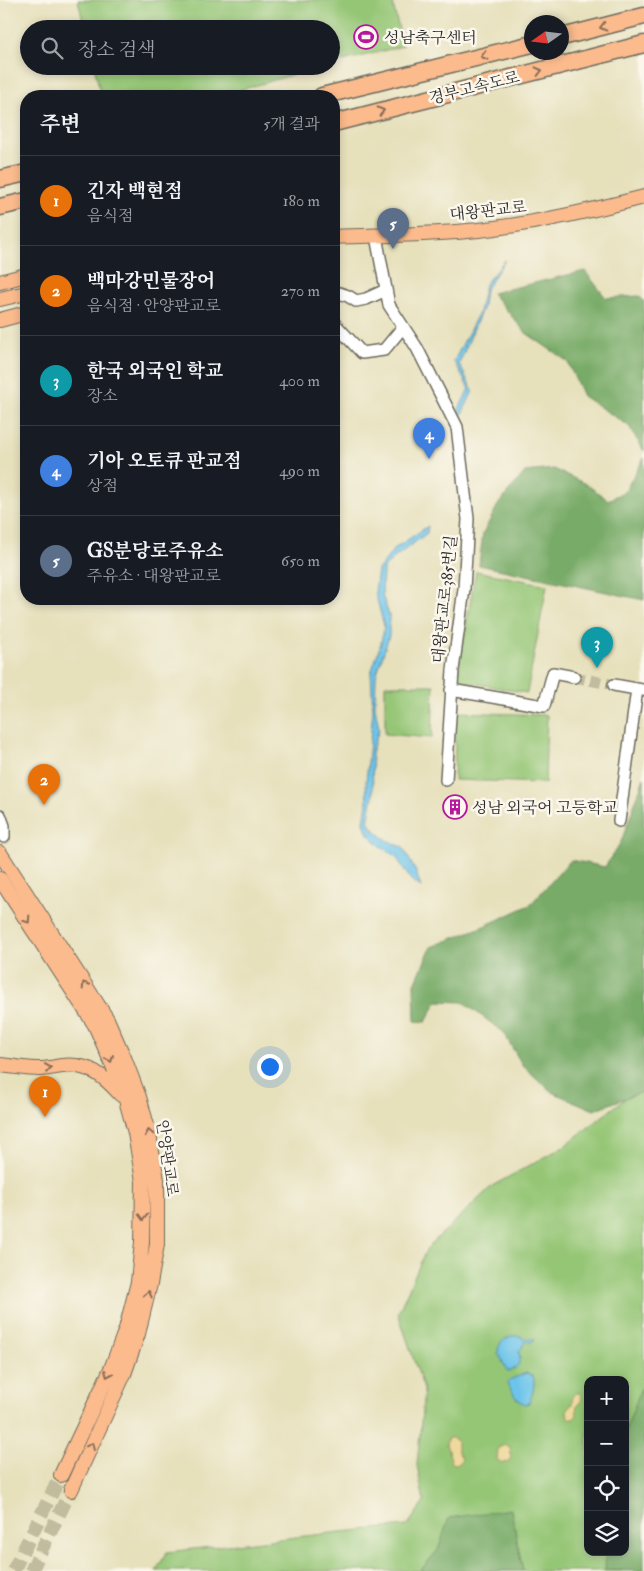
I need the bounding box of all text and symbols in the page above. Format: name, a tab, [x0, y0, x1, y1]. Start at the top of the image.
north arrow	[524, 15, 569, 60]
search box	[20, 20, 340, 75]
one-way arrow	[599, 21, 607, 31]
sports icon: 성남축구센터	[353, 24, 379, 50]
place label: 성남축구센터	[384, 28, 477, 48]
icon: search	[38, 34, 66, 62]
text: 장소 검색	[78, 38, 155, 62]
one-way arrow	[481, 50, 489, 60]
one-way arrow	[534, 66, 543, 77]
street label: 경부고속도로	[427, 67, 522, 109]
one-way arrow	[377, 106, 385, 117]
text: 주변	[40, 111, 81, 138]
text: 5개 결과	[263, 114, 320, 134]
text: 긴자 백현점	[87, 179, 183, 203]
text: 1	[53, 191, 59, 211]
text: 180 m	[283, 191, 320, 211]
street label: 대왕판교로	[449, 197, 528, 225]
text: 음식점	[87, 206, 133, 226]
pin: 5	[377, 208, 409, 249]
text: 백마강민물장어	[87, 269, 215, 293]
text: 2	[52, 281, 60, 301]
text: 270 m	[281, 281, 320, 301]
text: 음식점 · 안양판교로	[87, 296, 221, 316]
text: 한국 외국인 학교	[87, 359, 223, 383]
text: 3	[53, 371, 59, 391]
text: 400 m	[279, 371, 320, 391]
text: 장소	[87, 386, 118, 406]
pin: 4	[413, 418, 445, 459]
text: 기아 오토큐 판교점	[87, 449, 242, 473]
text: 4	[52, 461, 60, 481]
text: 490 m	[279, 461, 320, 481]
text: 상점	[87, 476, 118, 496]
street label: 대왕판교로385번길	[428, 534, 462, 664]
text: GS분당로주유소	[87, 539, 224, 563]
text: 5	[52, 551, 60, 571]
text: 650 m	[281, 551, 320, 571]
text: 주유소 · 대왕판교로	[87, 566, 221, 586]
pin: 3	[581, 627, 613, 668]
pin: 2	[28, 764, 60, 805]
building icon: 성남 외국어 고등학교	[442, 794, 468, 820]
place label: 성남 외국어 고등학교	[472, 798, 618, 818]
one-way arrow	[20, 915, 30, 924]
one-way arrow	[81, 981, 91, 990]
one-way arrow	[104, 1054, 115, 1063]
your location	[257, 1054, 283, 1080]
one-way arrow	[45, 1063, 53, 1074]
pin: 1	[29, 1076, 61, 1117]
street label: 안양판교로	[152, 1118, 182, 1198]
one-way arrow	[144, 1129, 154, 1137]
one-way arrow	[137, 1213, 148, 1221]
one-way arrow	[142, 1290, 153, 1299]
one-way arrow	[104, 1369, 115, 1378]
map controls	[584, 1376, 629, 1556]
button: +	[584, 1376, 629, 1421]
button: −	[584, 1421, 629, 1466]
one-way arrow	[85, 1442, 95, 1451]
button: locate	[584, 1466, 629, 1511]
button: layers	[584, 1511, 629, 1556]

